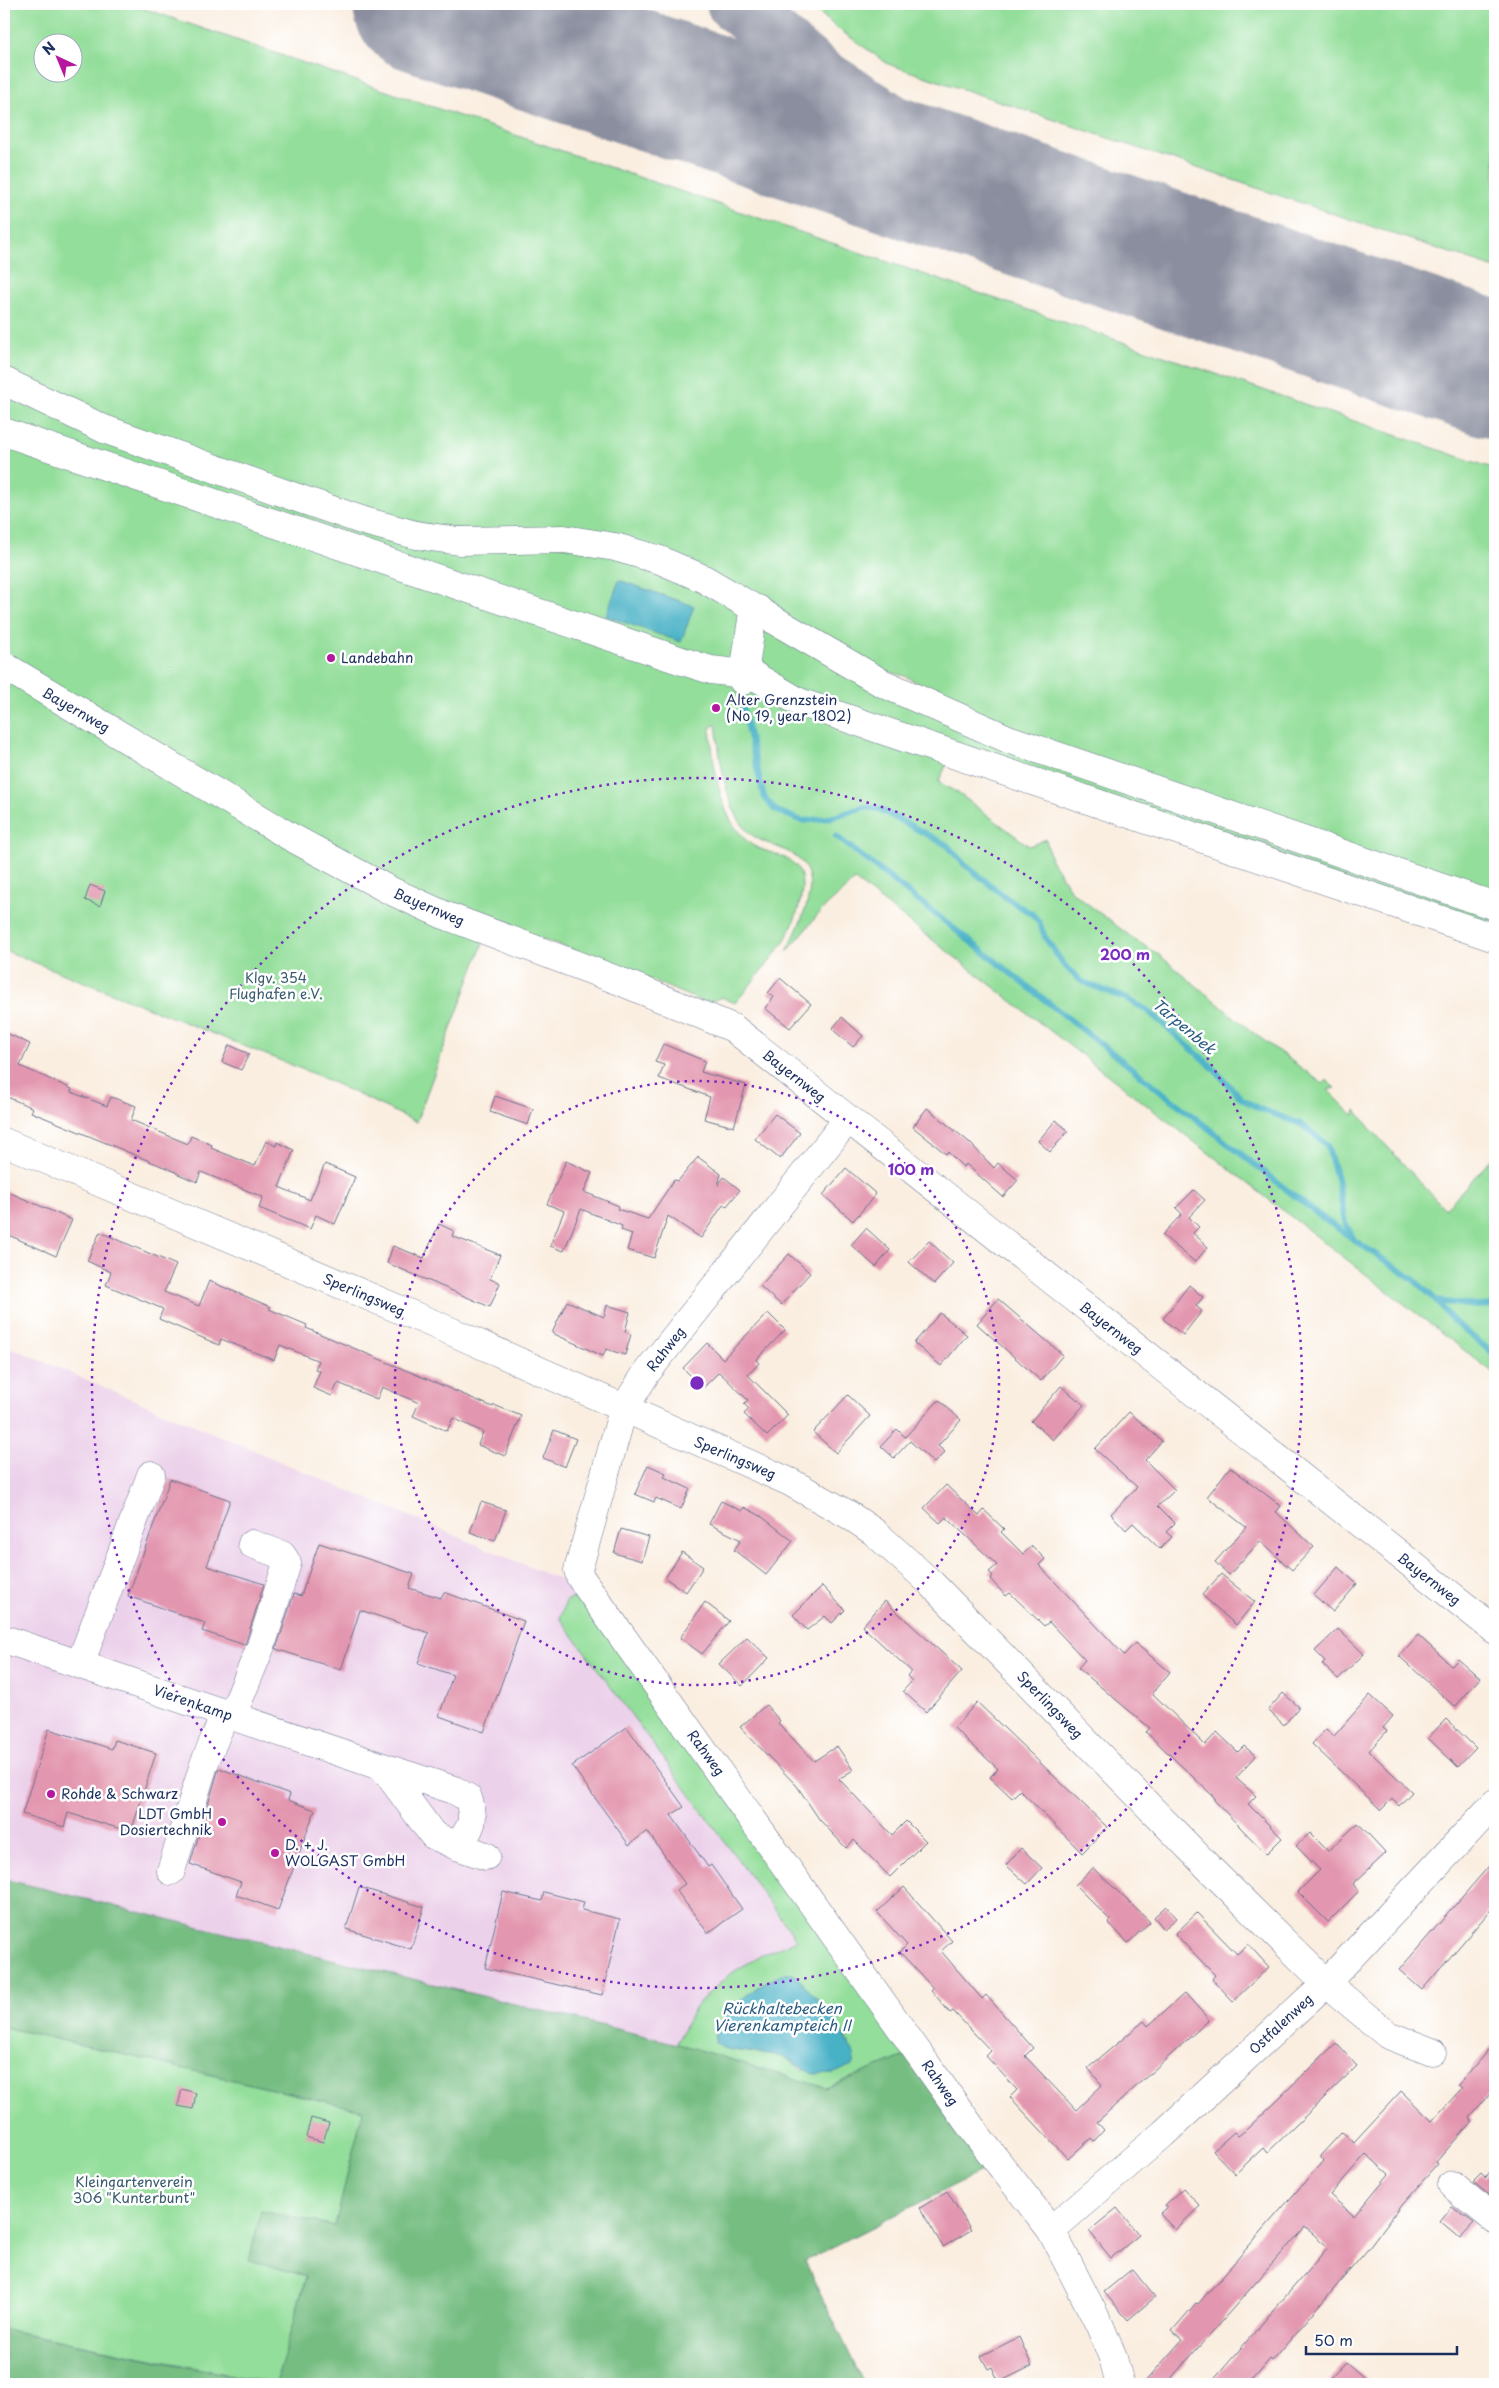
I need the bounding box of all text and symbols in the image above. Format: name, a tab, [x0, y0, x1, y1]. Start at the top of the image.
north arrow	[32, 32, 82, 82]
text: N	[37, 37, 60, 60]
place label: Landebahn	[341, 647, 413, 668]
marker: Landebahn	[325, 652, 337, 664]
street label: Bayernweg	[38, 682, 114, 737]
place label: Alter Grenzstein (No 19, year 1802)	[726, 689, 851, 726]
marker: Alter Grenzstein (No 19, year 1802)	[710, 702, 722, 714]
street label: Bayernweg	[390, 882, 468, 931]
text: 200 m	[1100, 942, 1150, 965]
park label: Klgv. 354 Flughafen e.V.	[229, 967, 323, 1004]
water label: Tarpenbek	[1148, 992, 1222, 1060]
street label: Bayernweg	[758, 1044, 830, 1107]
text: 100 m	[888, 1157, 934, 1180]
street label: Sperlingsweg	[320, 1268, 409, 1321]
street label: Bayernweg	[1075, 1296, 1147, 1359]
street label: Rahweg	[641, 1322, 690, 1376]
centre of rings	[688, 1374, 706, 1392]
street label: Sperlingsweg	[691, 1431, 780, 1484]
street label: Bayernweg	[1393, 1547, 1465, 1610]
street label: Sperlingsweg	[1012, 1666, 1088, 1743]
street label: Vierenkamp	[151, 1679, 236, 1726]
street label: Rahweg	[683, 1725, 730, 1780]
place label: Rohde & Schwarz	[61, 1783, 178, 1804]
marker: Rohde & Schwarz	[45, 1788, 57, 1800]
place label: LDT GmbH Dosiertechnik	[120, 1803, 212, 1840]
marker: LDT GmbH Dosiertechnik	[216, 1816, 228, 1828]
place label: D. + J. WOLGAST GmbH	[285, 1834, 405, 1871]
marker: D. + J. WOLGAST GmbH	[269, 1847, 281, 1859]
street label: Ostfalenweg	[1244, 1988, 1317, 2059]
water label: Rückhaltebecken Vierenkampteich II	[713, 1996, 853, 2036]
street label: Rahweg	[917, 2055, 964, 2110]
park label: Kleingartenverein 306 "Kunterbunt"	[73, 2171, 195, 2208]
scale bar	[1306, 2323, 1458, 2355]
text: 50 m	[1314, 2328, 1353, 2351]

